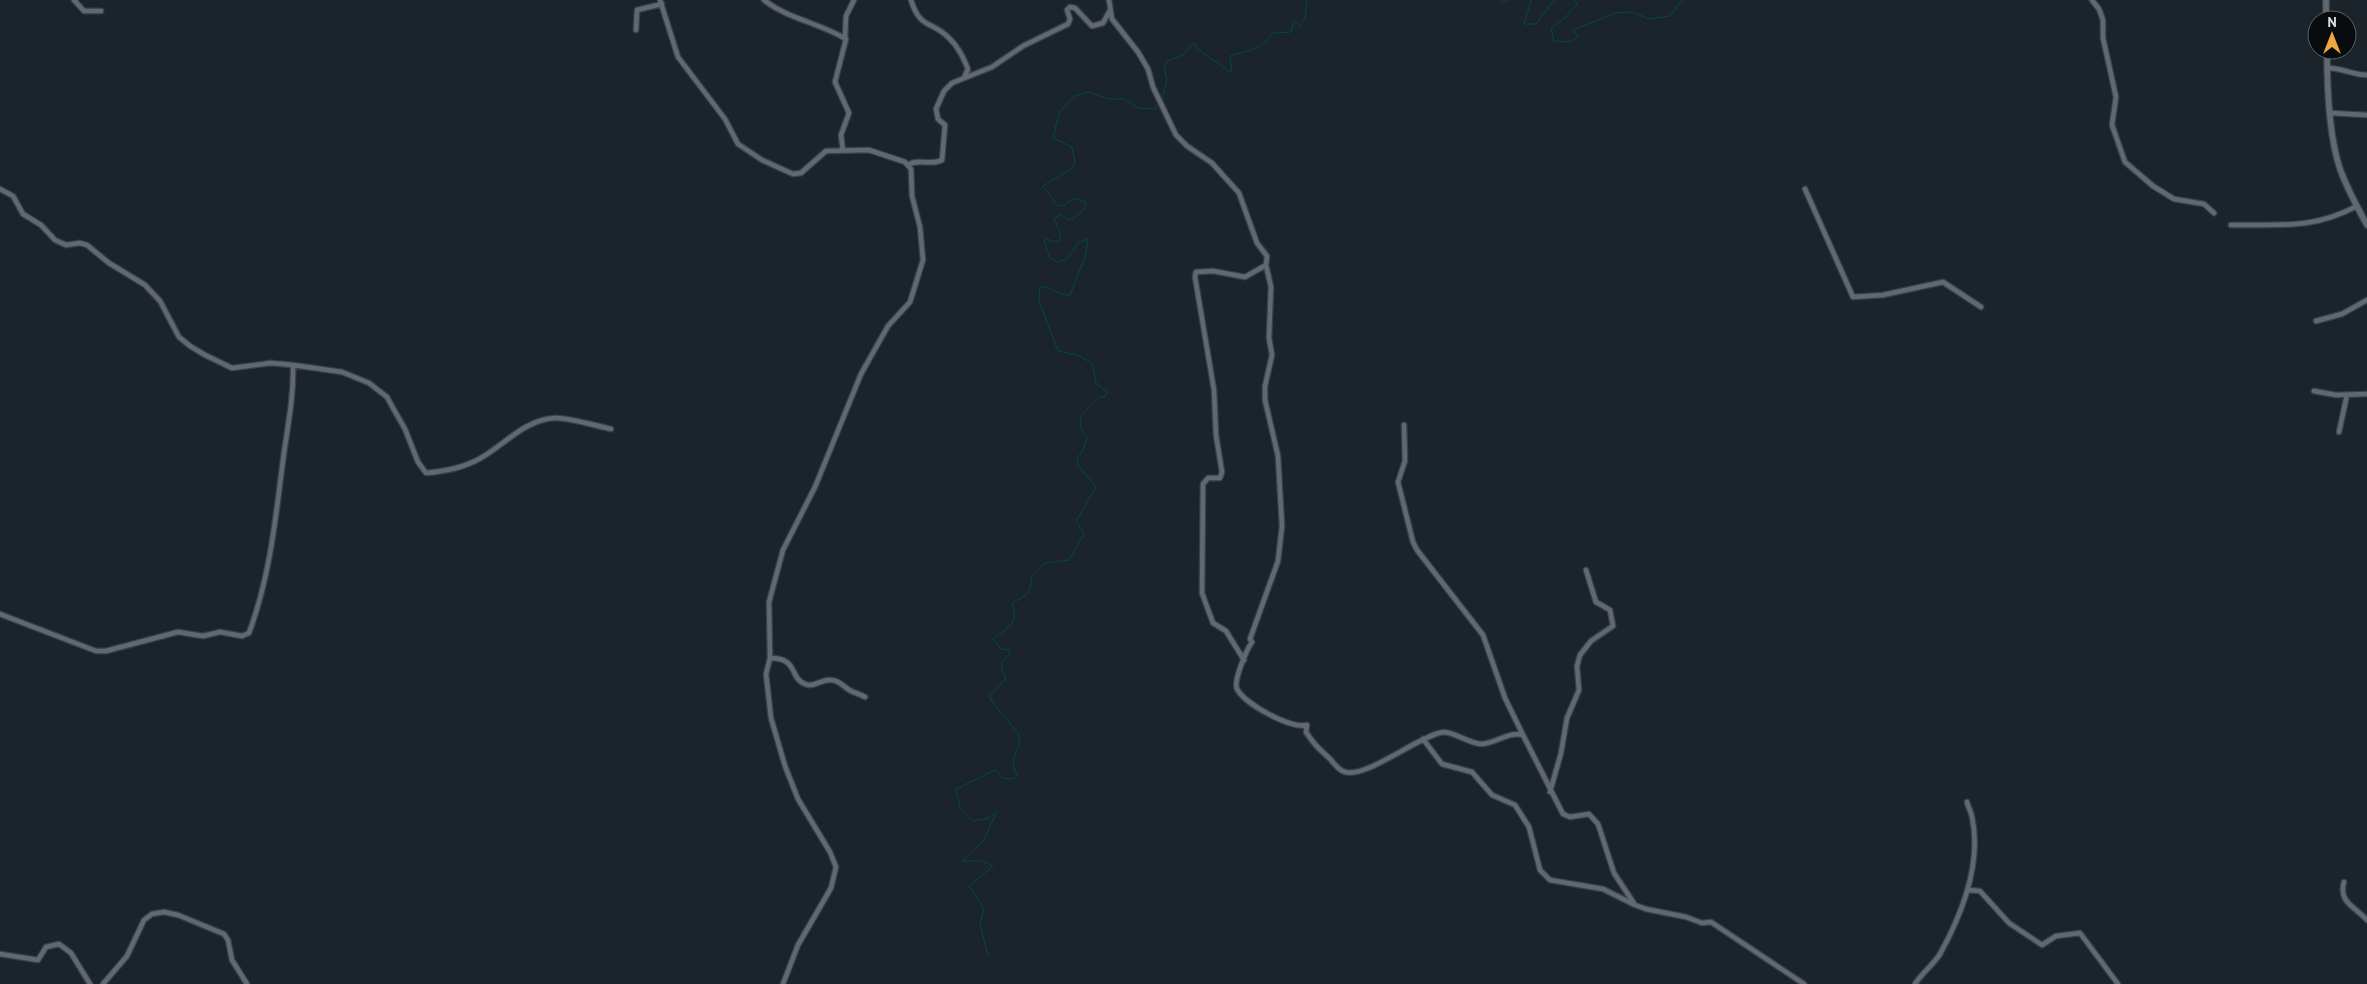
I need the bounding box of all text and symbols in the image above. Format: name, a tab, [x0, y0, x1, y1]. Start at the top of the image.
north arrow	[2307, 10, 2357, 60]
text: N	[2327, 13, 2337, 31]

